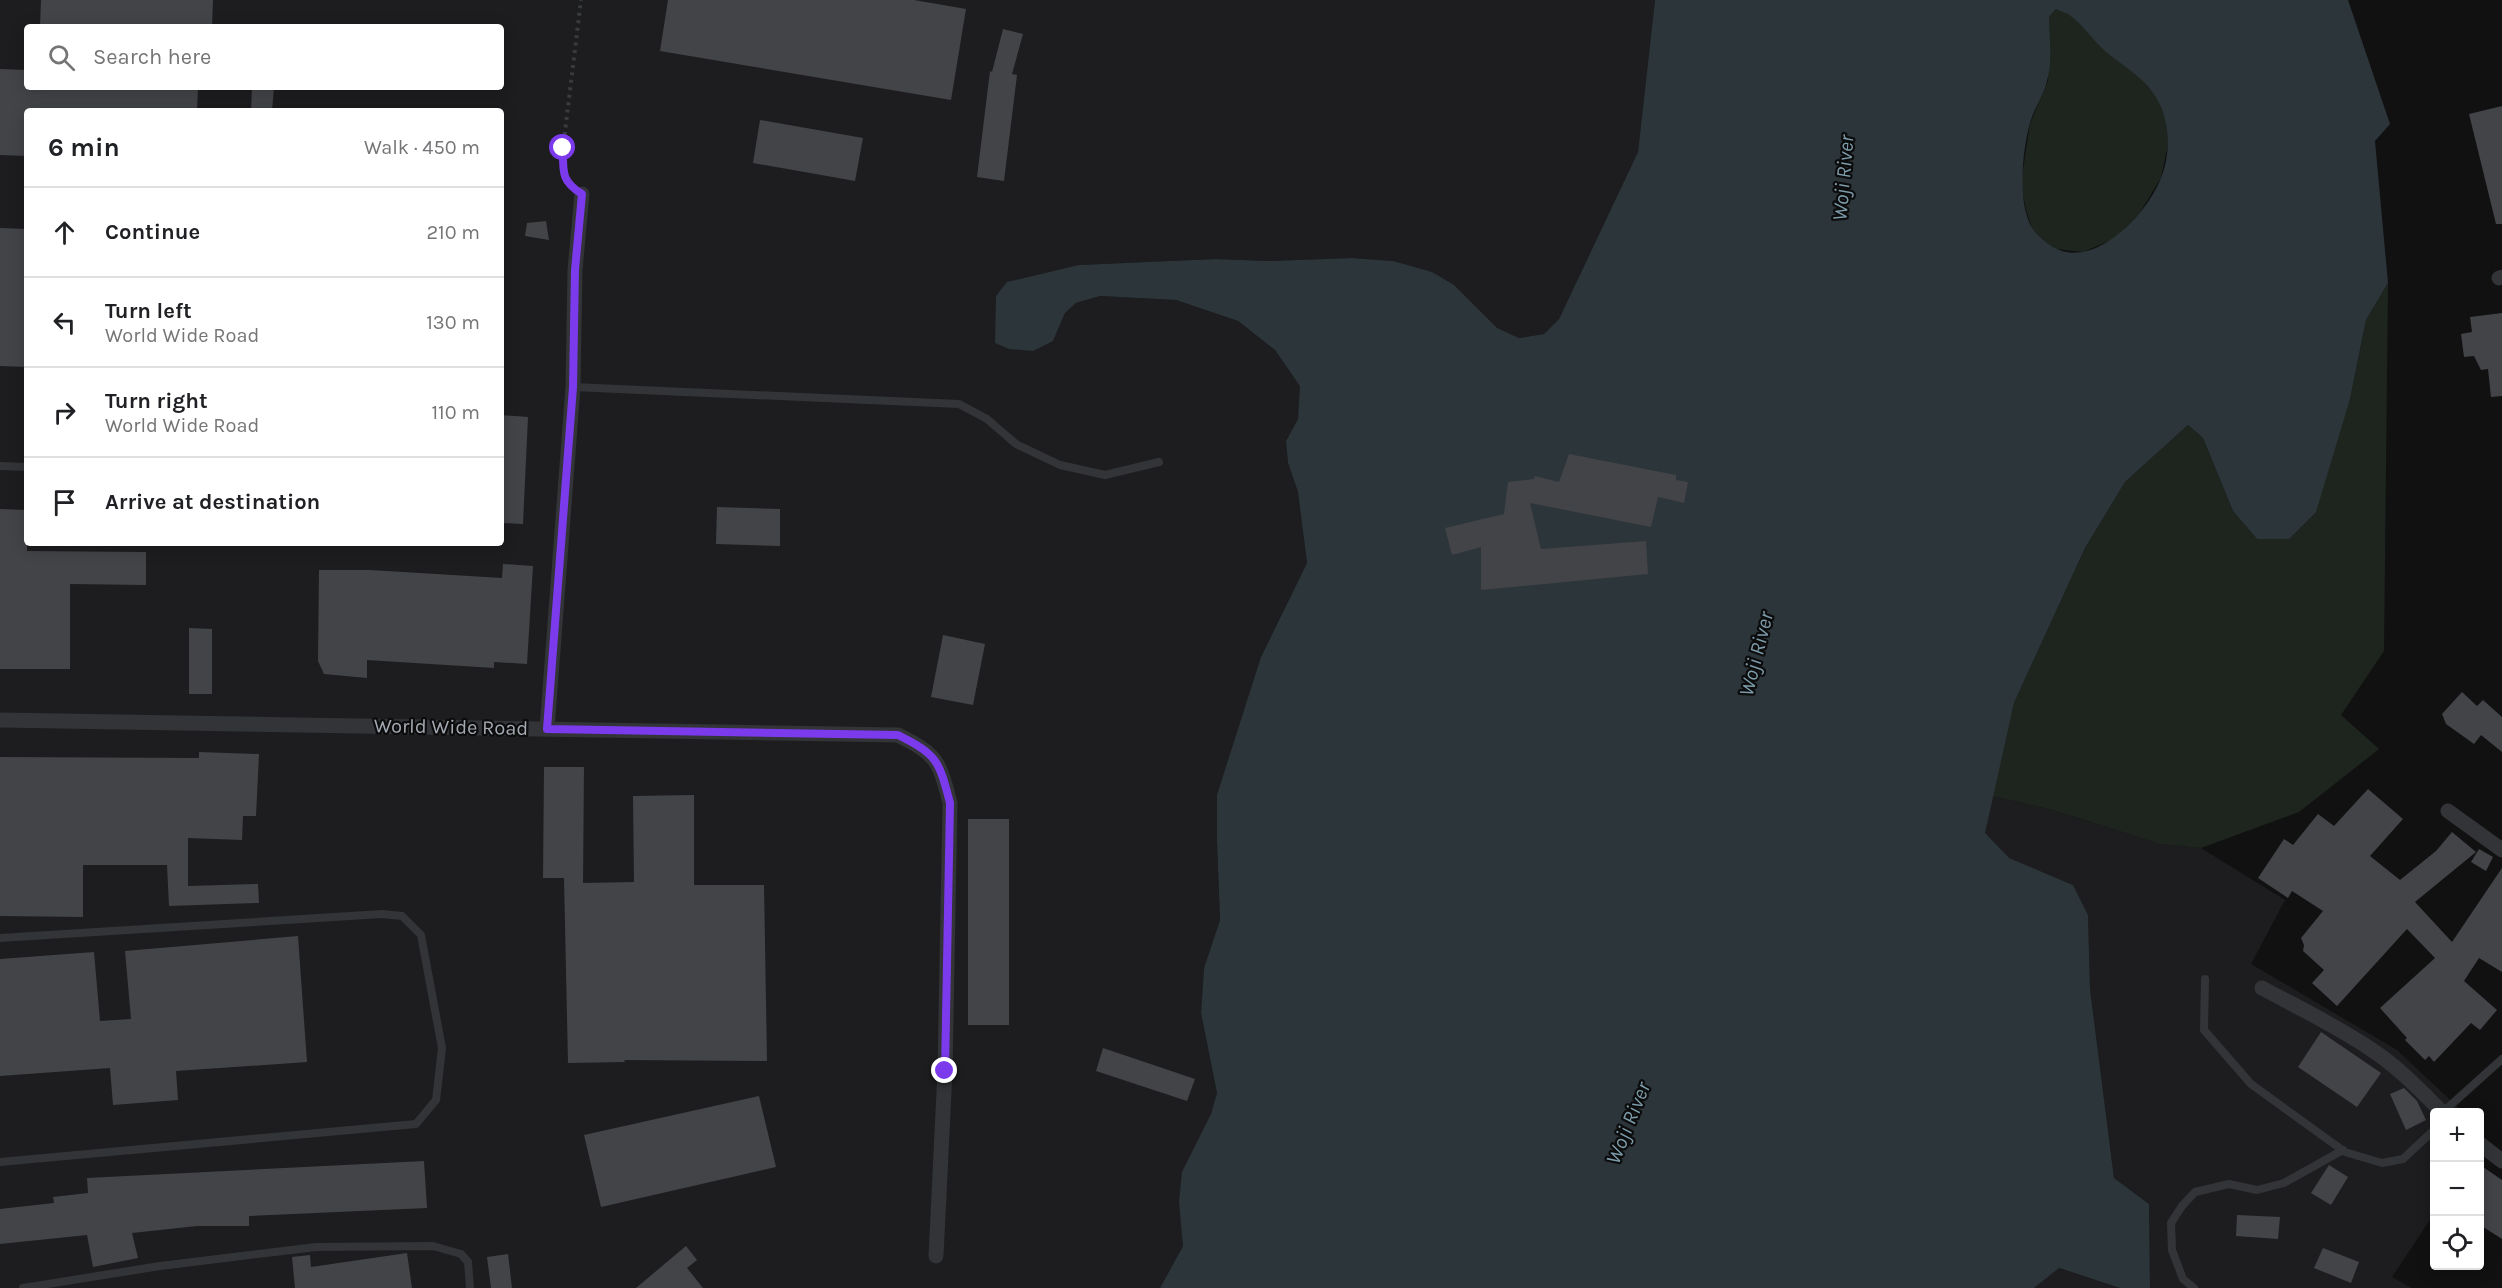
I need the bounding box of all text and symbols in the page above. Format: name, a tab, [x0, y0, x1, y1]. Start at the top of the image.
search box	[24, 24, 504, 90]
icon: search	[45, 41, 78, 74]
text: Search here	[93, 44, 211, 70]
text: 6 min	[48, 132, 120, 163]
water label: Woji River	[1827, 133, 1859, 222]
route start	[549, 134, 575, 160]
text: Walk · 450 m	[364, 136, 480, 159]
icon: ahead	[48, 216, 81, 249]
text: Continue	[105, 219, 200, 245]
text: 210 m	[426, 221, 480, 244]
text: Turn left	[105, 298, 192, 324]
icon: left	[48, 306, 81, 339]
text: 130 m	[426, 311, 480, 334]
text: World Wide Road	[105, 324, 259, 347]
text: Turn right	[105, 388, 208, 414]
icon: right	[48, 396, 81, 429]
text: 110 m	[431, 401, 480, 424]
text: World Wide Road	[105, 414, 259, 437]
icon: arrive	[48, 486, 81, 519]
text: Arrive at destination	[105, 489, 320, 515]
water label: Woji River	[1734, 608, 1778, 699]
street label: World Wide Road	[374, 714, 528, 740]
route end	[931, 1057, 957, 1083]
water label: Woji River	[1601, 1078, 1656, 1168]
map controls	[2430, 1108, 2484, 1270]
button: +	[2430, 1108, 2484, 1162]
button: −	[2430, 1162, 2484, 1216]
button: locate	[2430, 1216, 2484, 1270]

